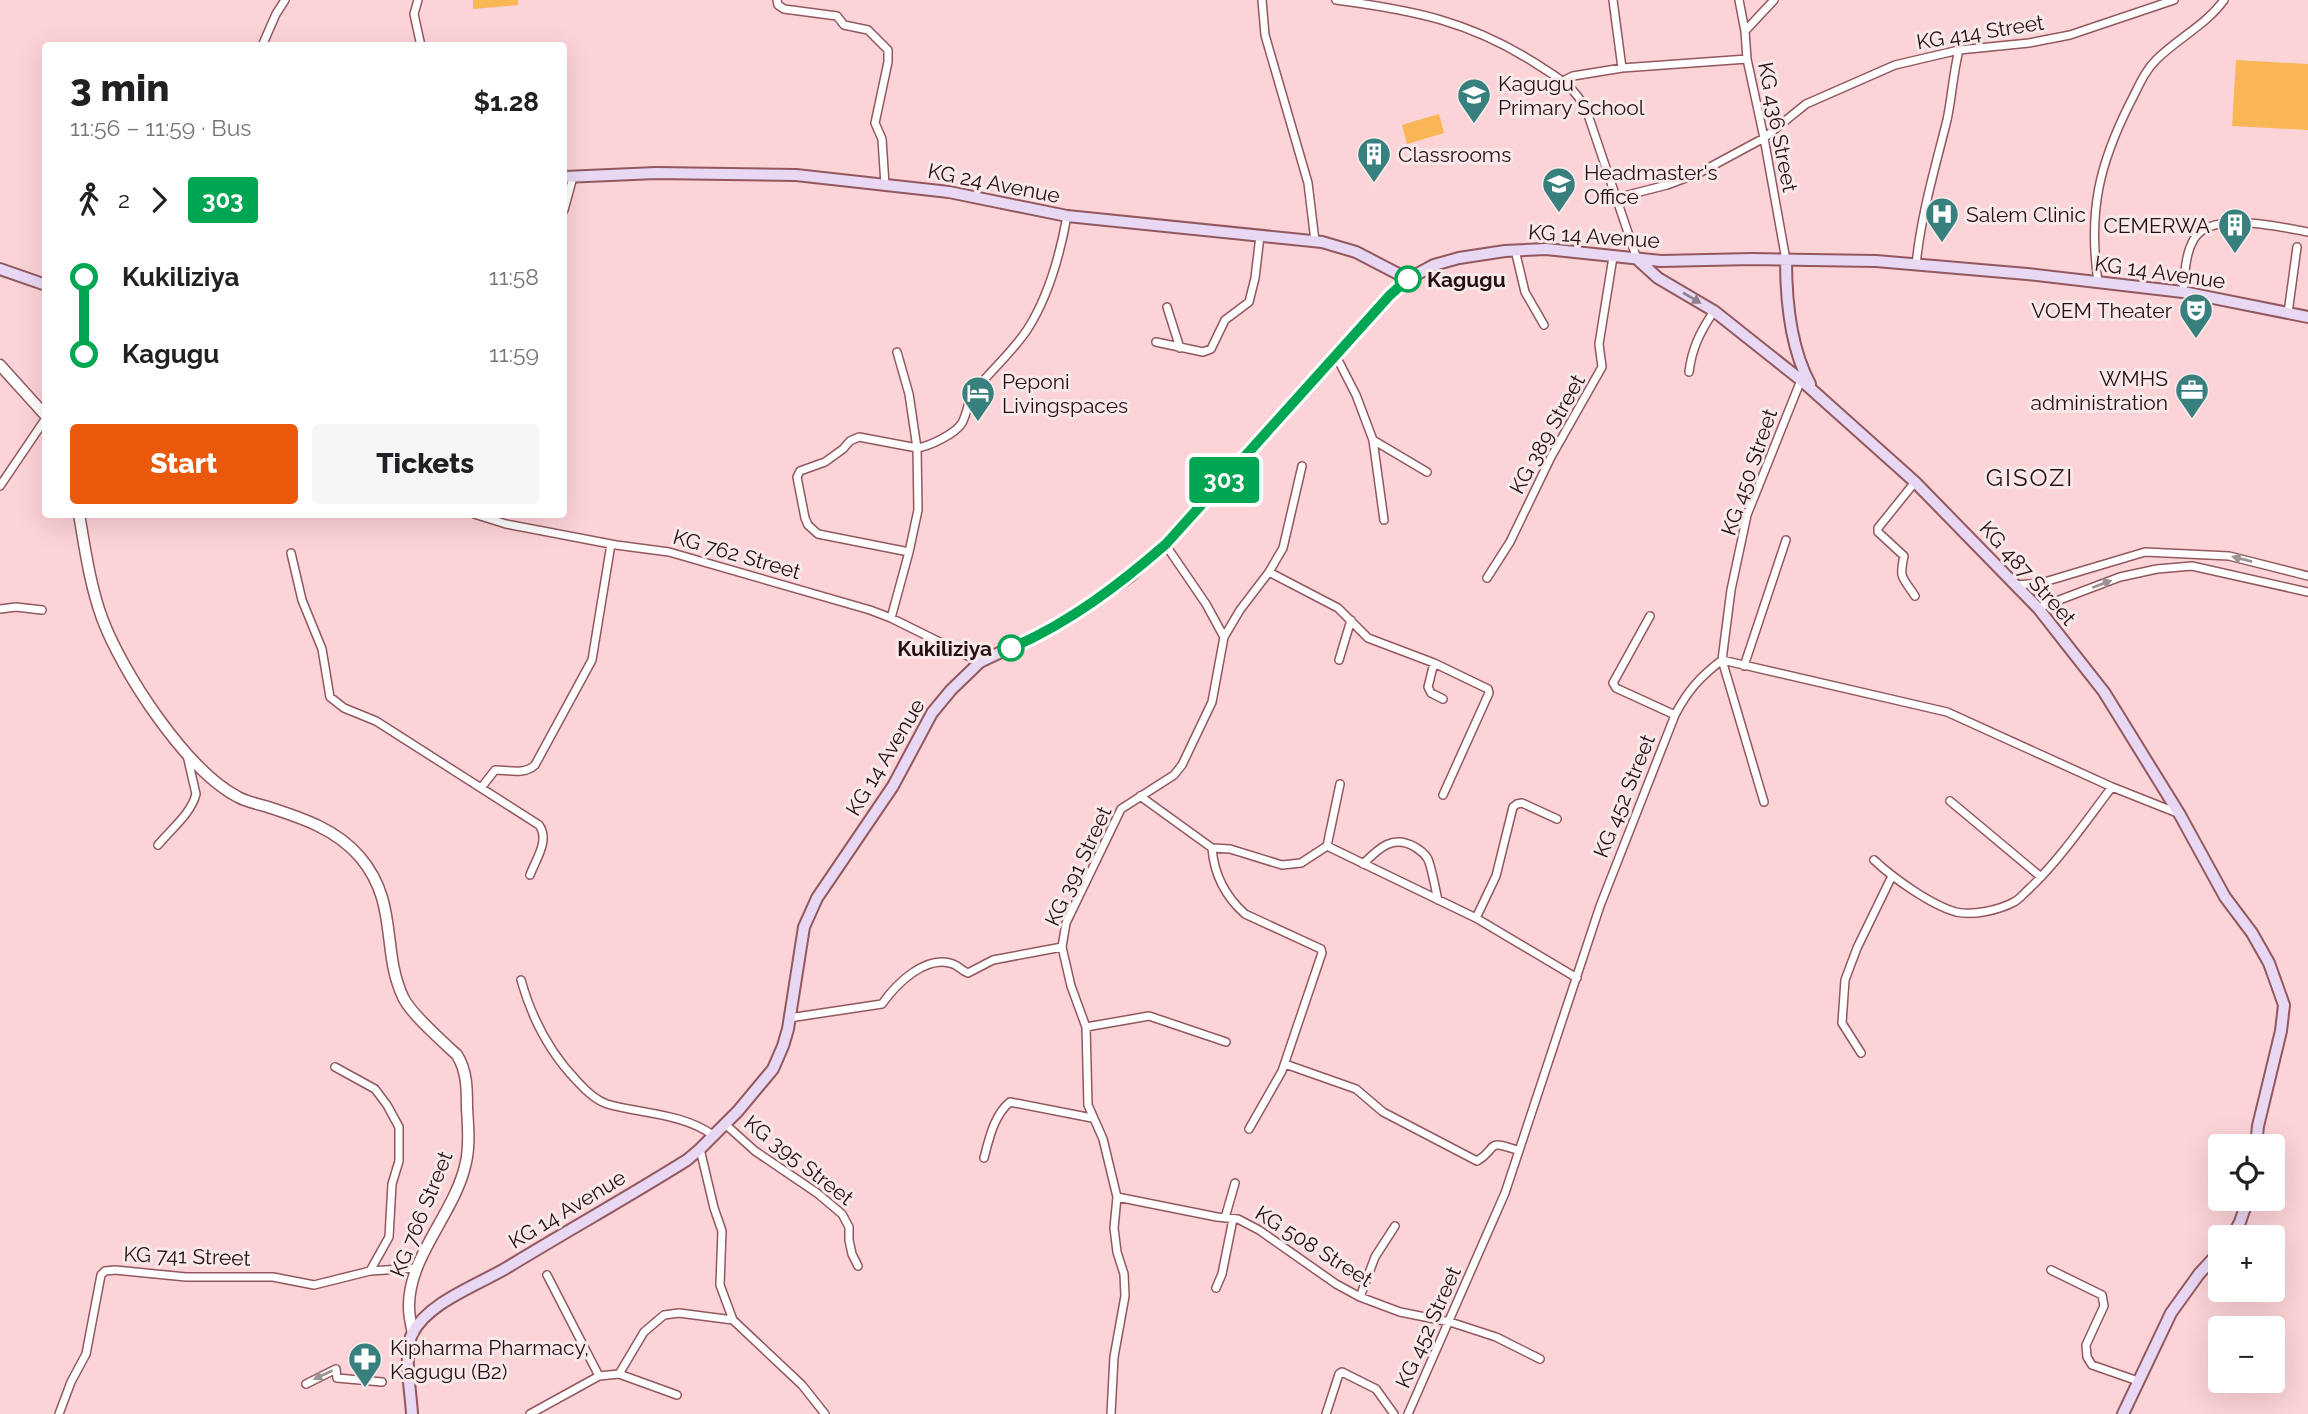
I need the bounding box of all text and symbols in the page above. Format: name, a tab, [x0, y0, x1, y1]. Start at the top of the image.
street label: KG 414 Street	[1915, 10, 2045, 54]
street label: KG 436 Street	[1753, 60, 1803, 194]
text: 3 min	[70, 65, 170, 110]
place label: Kagugu Primary School	[1498, 71, 1645, 120]
school or university icon: Kagugu Primary School	[1455, 76, 1493, 125]
text: $1.28	[473, 87, 539, 117]
text: 11:56 – 11:59 · Bus	[70, 114, 251, 141]
building icon: Classrooms	[1355, 135, 1393, 184]
place label: Classrooms	[1398, 142, 1511, 167]
street label: KG 24 Avenue	[926, 158, 1062, 208]
place label: Headmaster's Office	[1584, 160, 1718, 209]
school or university icon: Headmaster's Office	[1540, 165, 1578, 214]
icon: walk	[70, 181, 108, 219]
icon: forward	[140, 181, 178, 219]
text: 303	[202, 185, 244, 214]
text: 2	[118, 186, 130, 213]
hospital icon: Salem Clinic	[1923, 195, 1961, 244]
place label: Salem Clinic	[1966, 202, 2086, 227]
building icon: CEMERWA	[2216, 206, 2254, 255]
place label: CEMERWA	[2103, 213, 2210, 238]
street label: KG 14 Avenue	[1527, 219, 1661, 253]
street label: KG 14 Avenue	[2093, 250, 2227, 294]
text: Kukiliziya	[122, 262, 239, 292]
text: 11:58	[489, 263, 539, 290]
marker: Kagugu	[1395, 266, 1421, 292]
place label: Kagugu	[1427, 267, 1506, 292]
theatre icon: VOEM Theater	[2177, 291, 2215, 340]
one-way arrow	[1683, 292, 1702, 305]
place label: VOEM Theater	[2031, 298, 2173, 323]
text: Kagugu	[122, 339, 219, 369]
text: 11:59	[489, 340, 539, 367]
place label: WMHS administration	[2031, 366, 2168, 415]
place label: Peponi Livingspaces	[1002, 369, 1128, 418]
street label: KG 389 Street	[1504, 370, 1590, 498]
office icon: WMHS administration	[2173, 371, 2211, 420]
hotel icon: Peponi Livingspaces	[959, 374, 997, 423]
street label: KG 450 Street	[1716, 405, 1782, 539]
button: Start	[70, 424, 298, 504]
button: Tickets	[312, 424, 539, 504]
line badge: 303	[1184, 457, 1264, 503]
district label: GISOZI	[1986, 463, 2074, 492]
text: 303	[1203, 465, 1245, 494]
street label: KG 487 Street	[1975, 516, 2081, 630]
street label: KG 762 Street	[670, 524, 804, 584]
one-way arrow	[2231, 553, 2253, 564]
one-way arrow	[2091, 578, 2112, 589]
marker: Kukiliziya	[998, 635, 1024, 661]
place label: Kukiliziya	[897, 636, 992, 661]
street label: KG 14 Avenue	[840, 694, 930, 820]
street label: KG 452 Street	[1588, 731, 1660, 861]
street label: KG 391 Street	[1039, 802, 1117, 930]
street label: KG 395 Street	[739, 1110, 859, 1210]
map controls	[2208, 1134, 2285, 1393]
button: locate	[2208, 1134, 2285, 1211]
street label: KG 766 Street	[384, 1148, 458, 1280]
street label: KG 14 Avenue	[504, 1164, 630, 1254]
street label: KG 508 Street	[1251, 1200, 1377, 1292]
button: +	[2208, 1225, 2285, 1302]
street label: KG 741 Street	[123, 1241, 251, 1271]
street label: KG 452 Street	[1390, 1262, 1466, 1392]
button: −	[2208, 1316, 2285, 1393]
place label: Kipharma Pharmacy, Kagugu (B2)	[390, 1335, 589, 1384]
pharmacy icon: Kipharma Pharmacy, Kagugu (B2)	[346, 1340, 384, 1389]
one-way arrow	[313, 1370, 333, 1381]

